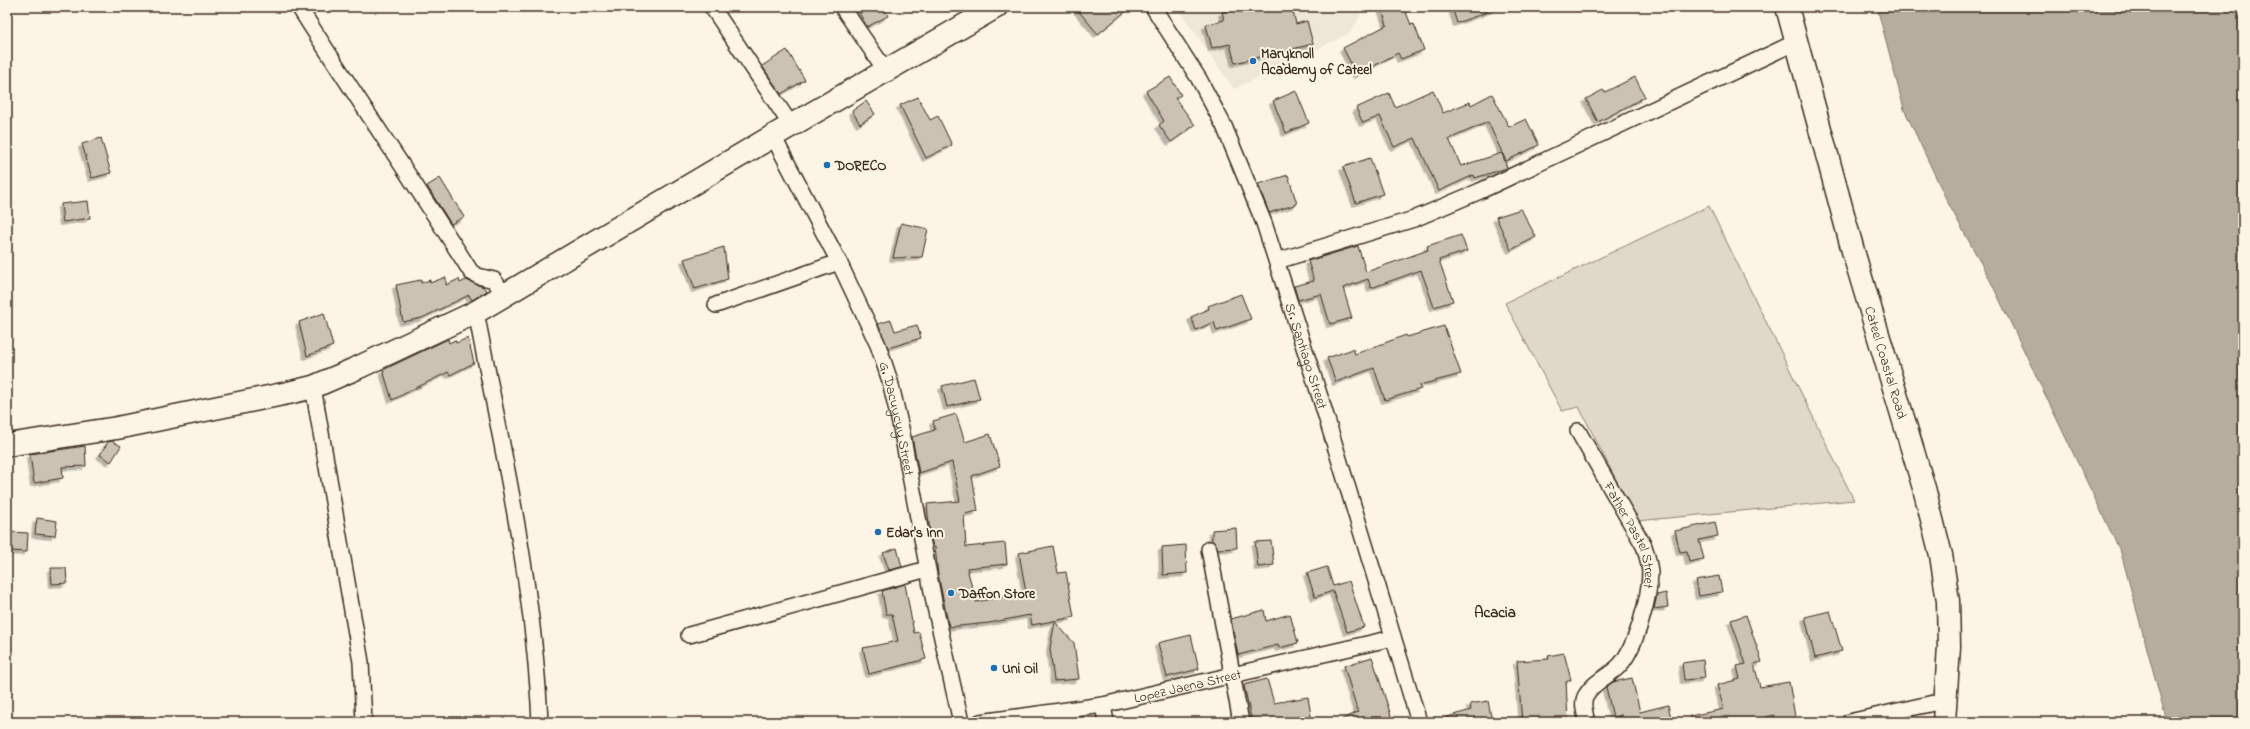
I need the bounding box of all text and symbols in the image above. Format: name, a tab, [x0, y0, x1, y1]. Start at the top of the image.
place label: Maryknoll Academy of Cateel	[1261, 44, 1372, 83]
marker: Maryknoll Academy of Cateel	[1248, 56, 1258, 66]
place label: DORECO	[834, 156, 886, 177]
marker: DORECO	[822, 160, 832, 170]
street label: Sr. Santiago Street	[1278, 300, 1332, 412]
street label: Cateel Coastal Road	[1858, 304, 1912, 422]
street label: G. Dacuycuy Street	[872, 359, 919, 478]
street label: Father Pastel Street	[1597, 478, 1659, 590]
place label: Edar's Inn	[886, 523, 944, 544]
marker: Edar's Inn	[873, 527, 883, 537]
place label: Daffon Store	[958, 584, 1036, 605]
marker: Daffon Store	[946, 588, 956, 598]
district label: Acacia	[1474, 602, 1516, 624]
place label: Uni Oil	[1002, 659, 1038, 680]
marker: Uni Oil	[989, 663, 999, 673]
street label: Lopez Jaena Street	[1132, 664, 1244, 709]

